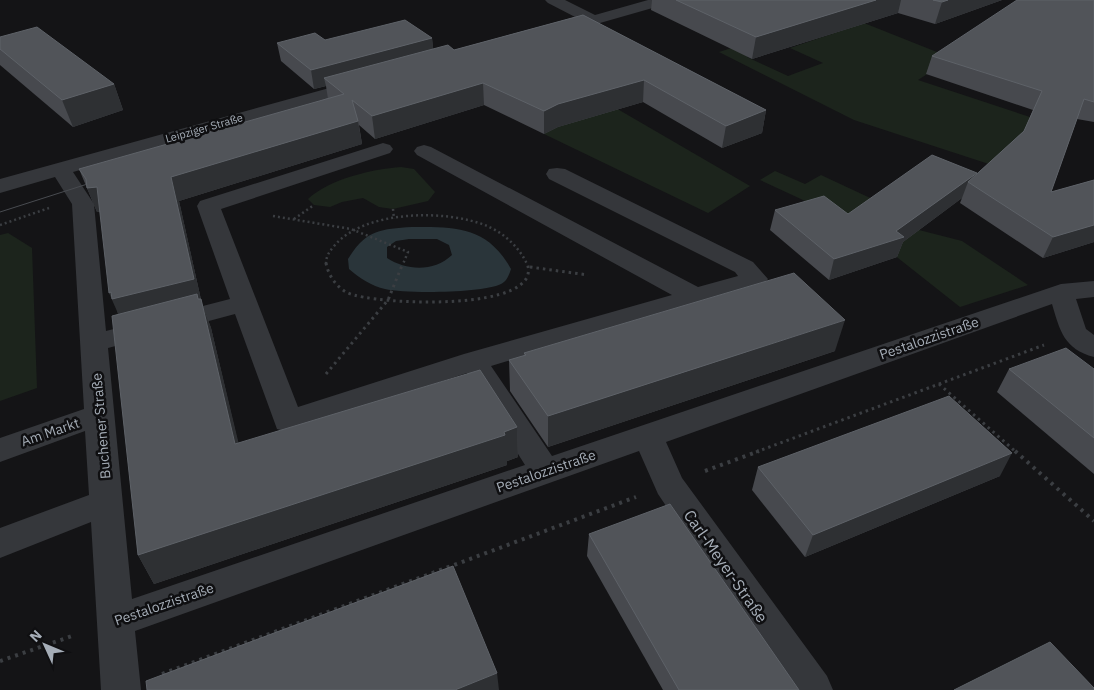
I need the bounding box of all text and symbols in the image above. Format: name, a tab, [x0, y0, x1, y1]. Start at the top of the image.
street label: Leipziger Straße	[164, 110, 244, 146]
street label: Pestalozzistraße	[877, 312, 981, 363]
street label: Buchener Straße	[87, 372, 115, 480]
street label: Am Markt	[18, 414, 82, 450]
street label: Pestalozzistraße	[494, 445, 598, 496]
street label: Carl-Meyer-Straße	[680, 506, 773, 626]
street label: Pestalozzistraße	[112, 578, 216, 629]
north arrow	[20, 620, 70, 670]
text: N	[26, 626, 46, 646]

